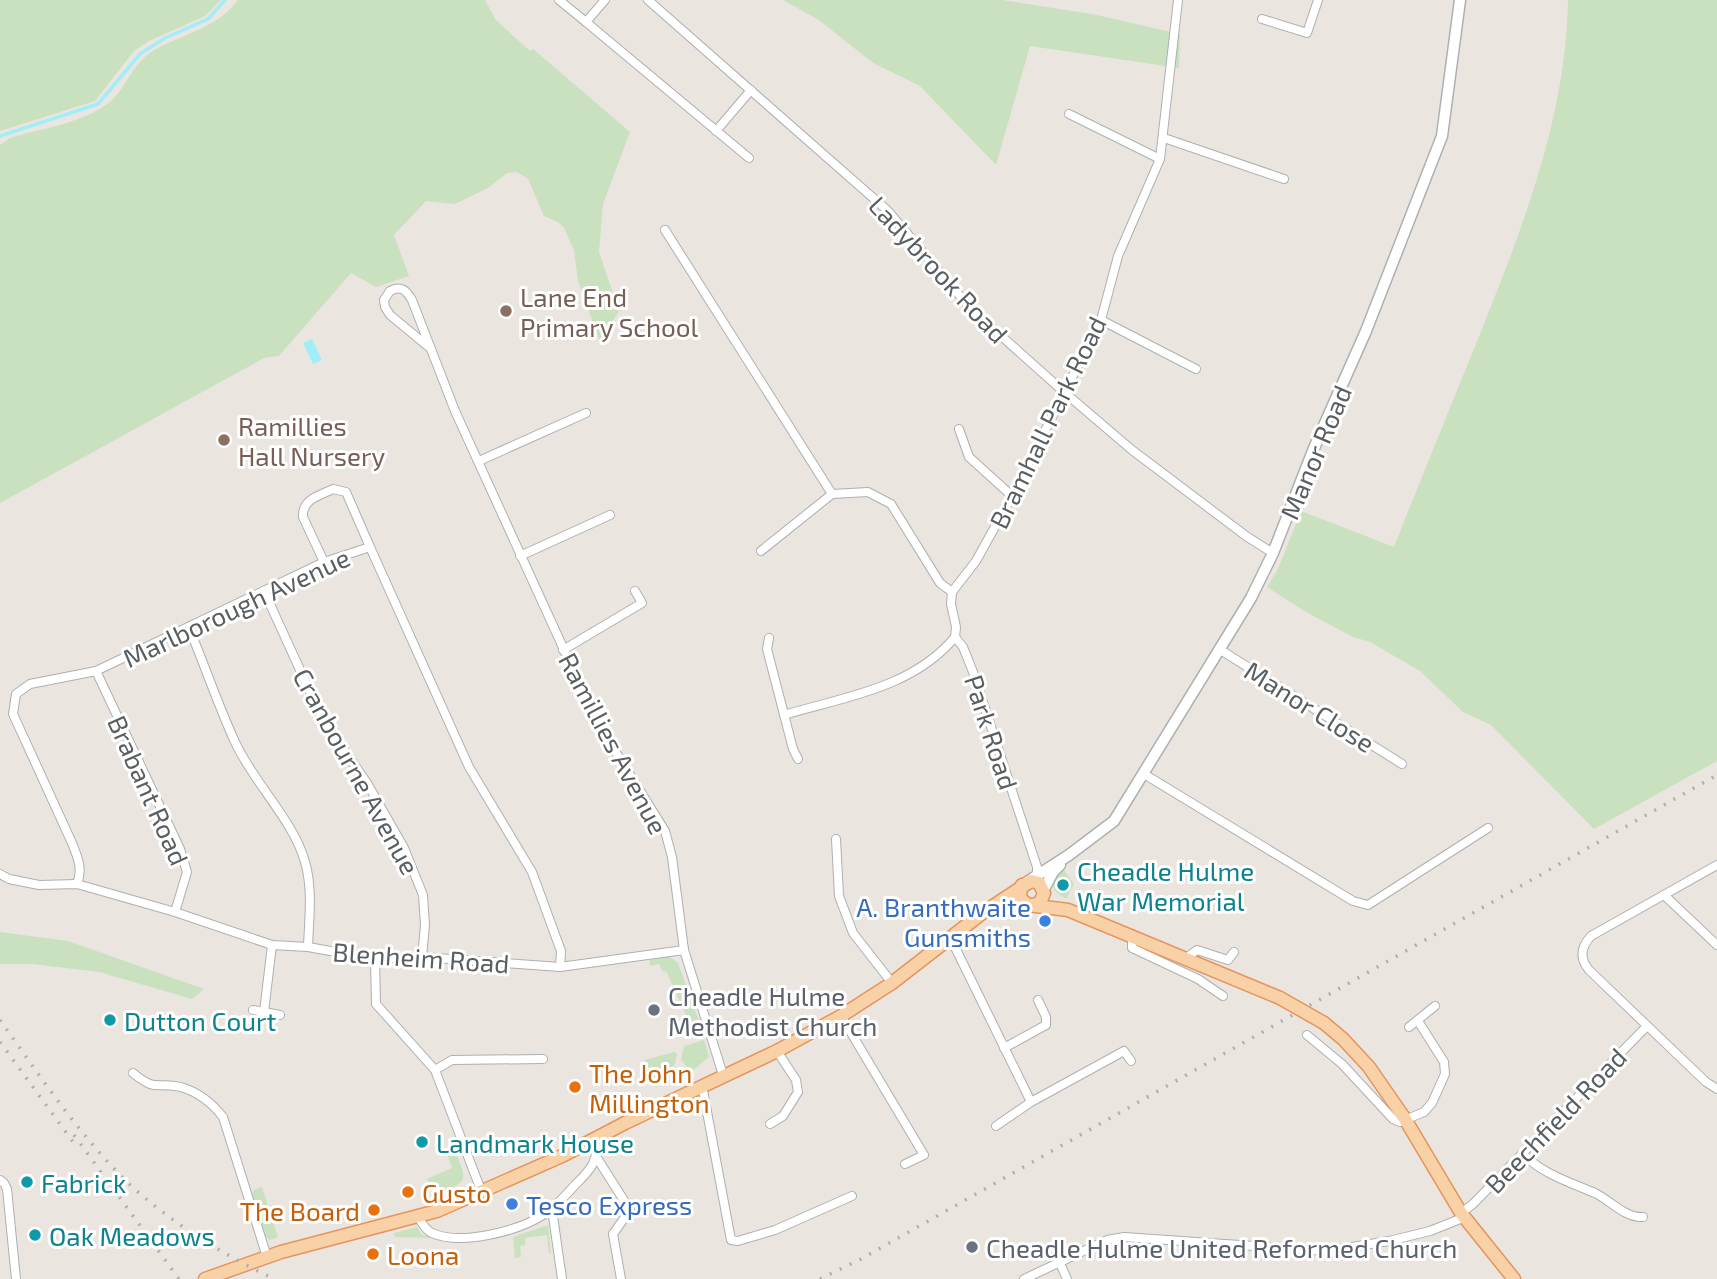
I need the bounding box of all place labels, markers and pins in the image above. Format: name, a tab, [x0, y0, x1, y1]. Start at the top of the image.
place label: Lane End Primary School	[520, 281, 699, 342]
marker: Lane End Primary School	[498, 303, 514, 319]
place label: Ramillies Hall Nursery	[238, 410, 385, 471]
marker: Ramillies Hall Nursery	[216, 432, 232, 448]
place label: Cheadle Hulme War Memorial	[1077, 855, 1254, 916]
marker: Cheadle Hulme War Memorial	[1055, 877, 1071, 893]
place label: A. Branthwaite Gunsmiths	[856, 891, 1031, 952]
marker: A. Branthwaite Gunsmiths	[1037, 913, 1053, 929]
place label: Cheadle Hulme Methodist Church	[668, 980, 877, 1041]
marker: Cheadle Hulme Methodist Church	[646, 1002, 662, 1018]
place label: Dutton Court	[124, 1005, 276, 1036]
marker: Dutton Court	[102, 1012, 118, 1028]
place label: The John Millington	[589, 1057, 710, 1118]
marker: The John Millington	[567, 1079, 583, 1095]
place label: Landmark House	[436, 1127, 634, 1158]
marker: Landmark House	[414, 1134, 430, 1150]
place label: Fabrick	[41, 1167, 126, 1198]
marker: Fabrick	[19, 1174, 35, 1190]
place label: Gusto	[422, 1177, 491, 1208]
marker: Gusto	[400, 1184, 416, 1200]
place label: Tesco Express	[526, 1189, 692, 1220]
place label: The Board	[240, 1195, 360, 1226]
marker: Tesco Express	[504, 1196, 520, 1212]
marker: The Board	[366, 1202, 382, 1218]
place label: Oak Meadows	[49, 1220, 215, 1251]
marker: Oak Meadows	[27, 1227, 43, 1243]
place label: Cheadle Hulme United Reformed Church	[986, 1232, 1457, 1263]
place label: Loona	[387, 1239, 459, 1270]
marker: Cheadle Hulme United Reformed Church	[964, 1239, 980, 1255]
marker: Loona	[365, 1246, 381, 1262]

